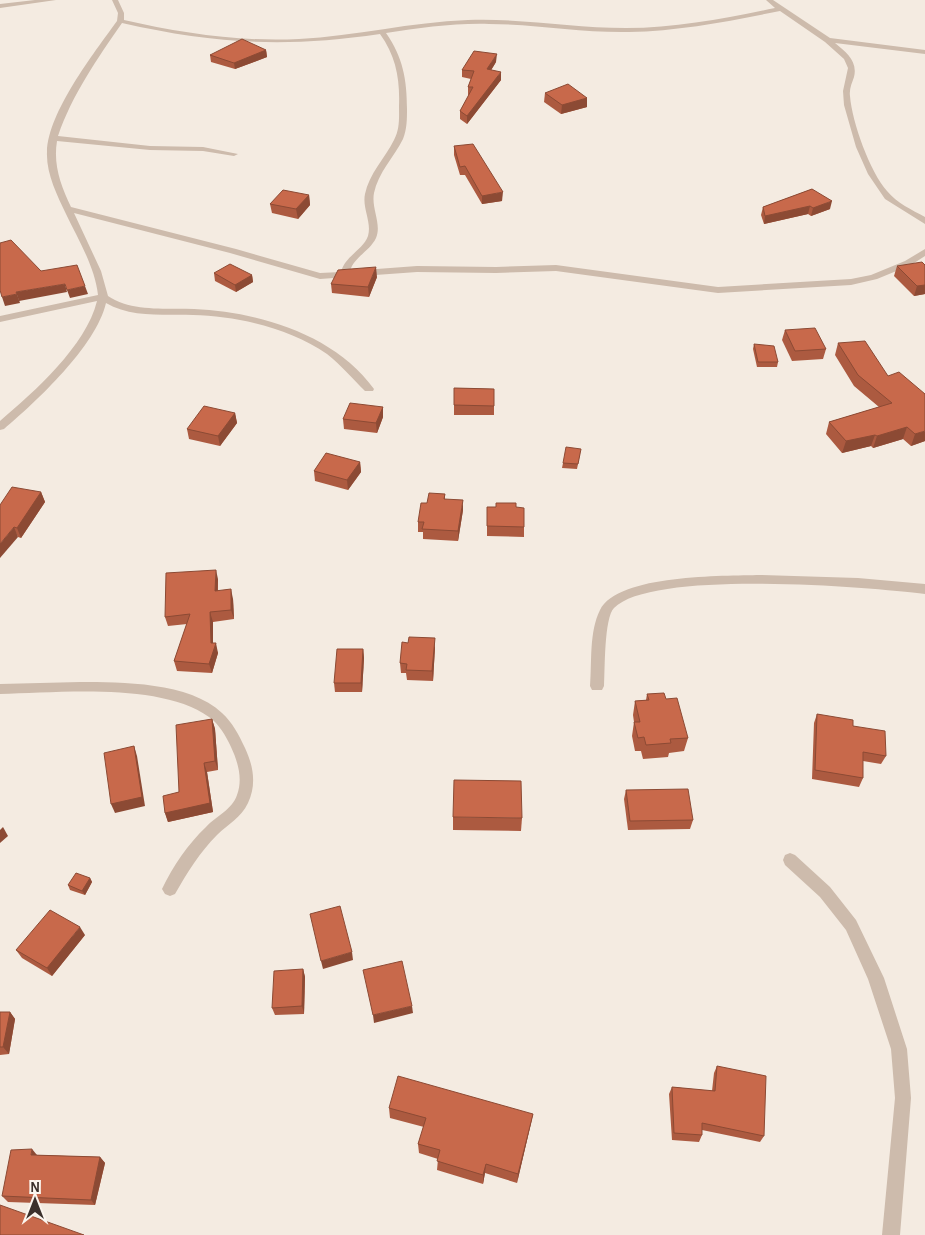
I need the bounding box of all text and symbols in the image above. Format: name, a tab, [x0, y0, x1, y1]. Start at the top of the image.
north arrow	[10, 1175, 60, 1225]
text: N	[30, 1181, 40, 1195]

